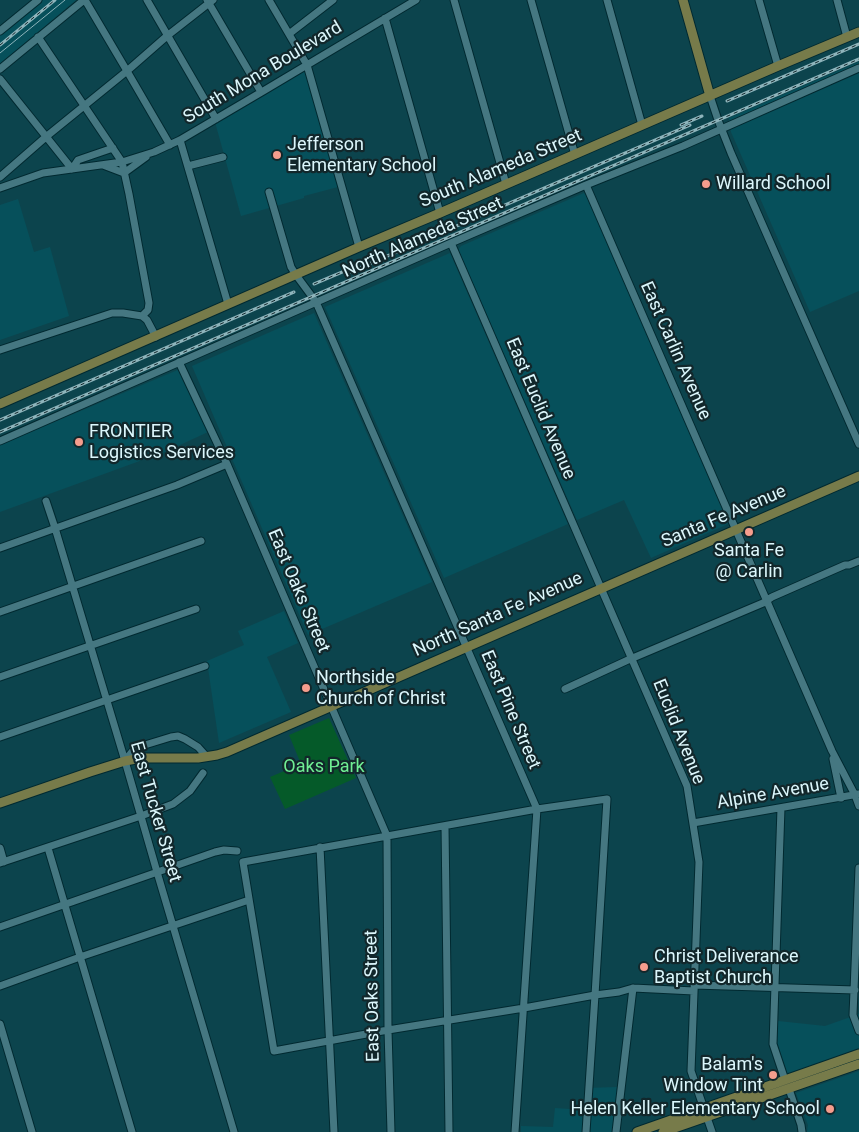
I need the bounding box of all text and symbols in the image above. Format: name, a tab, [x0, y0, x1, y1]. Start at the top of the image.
street label: South Mona Boulevard	[180, 17, 346, 129]
street label: South Alameda Street	[417, 125, 585, 213]
place label: Jefferson Elementary School	[287, 134, 436, 176]
marker: Jefferson Elementary School	[271, 149, 283, 161]
place label: Willard School	[716, 173, 830, 195]
marker: Willard School	[700, 178, 712, 190]
street label: North Alameda Street	[340, 193, 506, 283]
street label: East Carlin Avenue	[635, 278, 715, 424]
street label: East Euclid Avenue	[500, 335, 580, 483]
place label: FRONTIER Logistics Services	[89, 421, 234, 464]
marker: FRONTIER Logistics Services	[73, 436, 85, 448]
street label: Santa Fe Avenue	[658, 481, 790, 553]
street label: East Oaks Street	[262, 526, 334, 656]
marker: Santa Fe @ Carlin	[743, 526, 755, 538]
place label: Santa Fe @ Carlin	[714, 540, 784, 582]
street label: North Santa Fe Avenue	[410, 568, 586, 662]
street label: East Pine Street	[475, 647, 545, 773]
place label: Northside Church of Christ	[316, 667, 446, 710]
street label: Euclid Avenue	[647, 676, 709, 788]
marker: Northside Church of Christ	[300, 682, 312, 694]
street label: East Tucker Street	[125, 739, 185, 885]
park label: Oaks Park	[283, 756, 365, 778]
street label: Alpine Avenue	[715, 774, 831, 814]
street label: East Oaks Street	[361, 930, 385, 1062]
place label: Christ Deliverance Baptist Church	[654, 946, 798, 989]
marker: Christ Deliverance Baptist Church	[638, 961, 650, 973]
place label: Balam's Window Tint	[663, 1054, 763, 1096]
marker: Balam's Window Tint	[767, 1069, 779, 1081]
place label: Helen Keller Elementary School	[571, 1098, 820, 1120]
marker: Helen Keller Elementary School	[824, 1103, 836, 1115]

